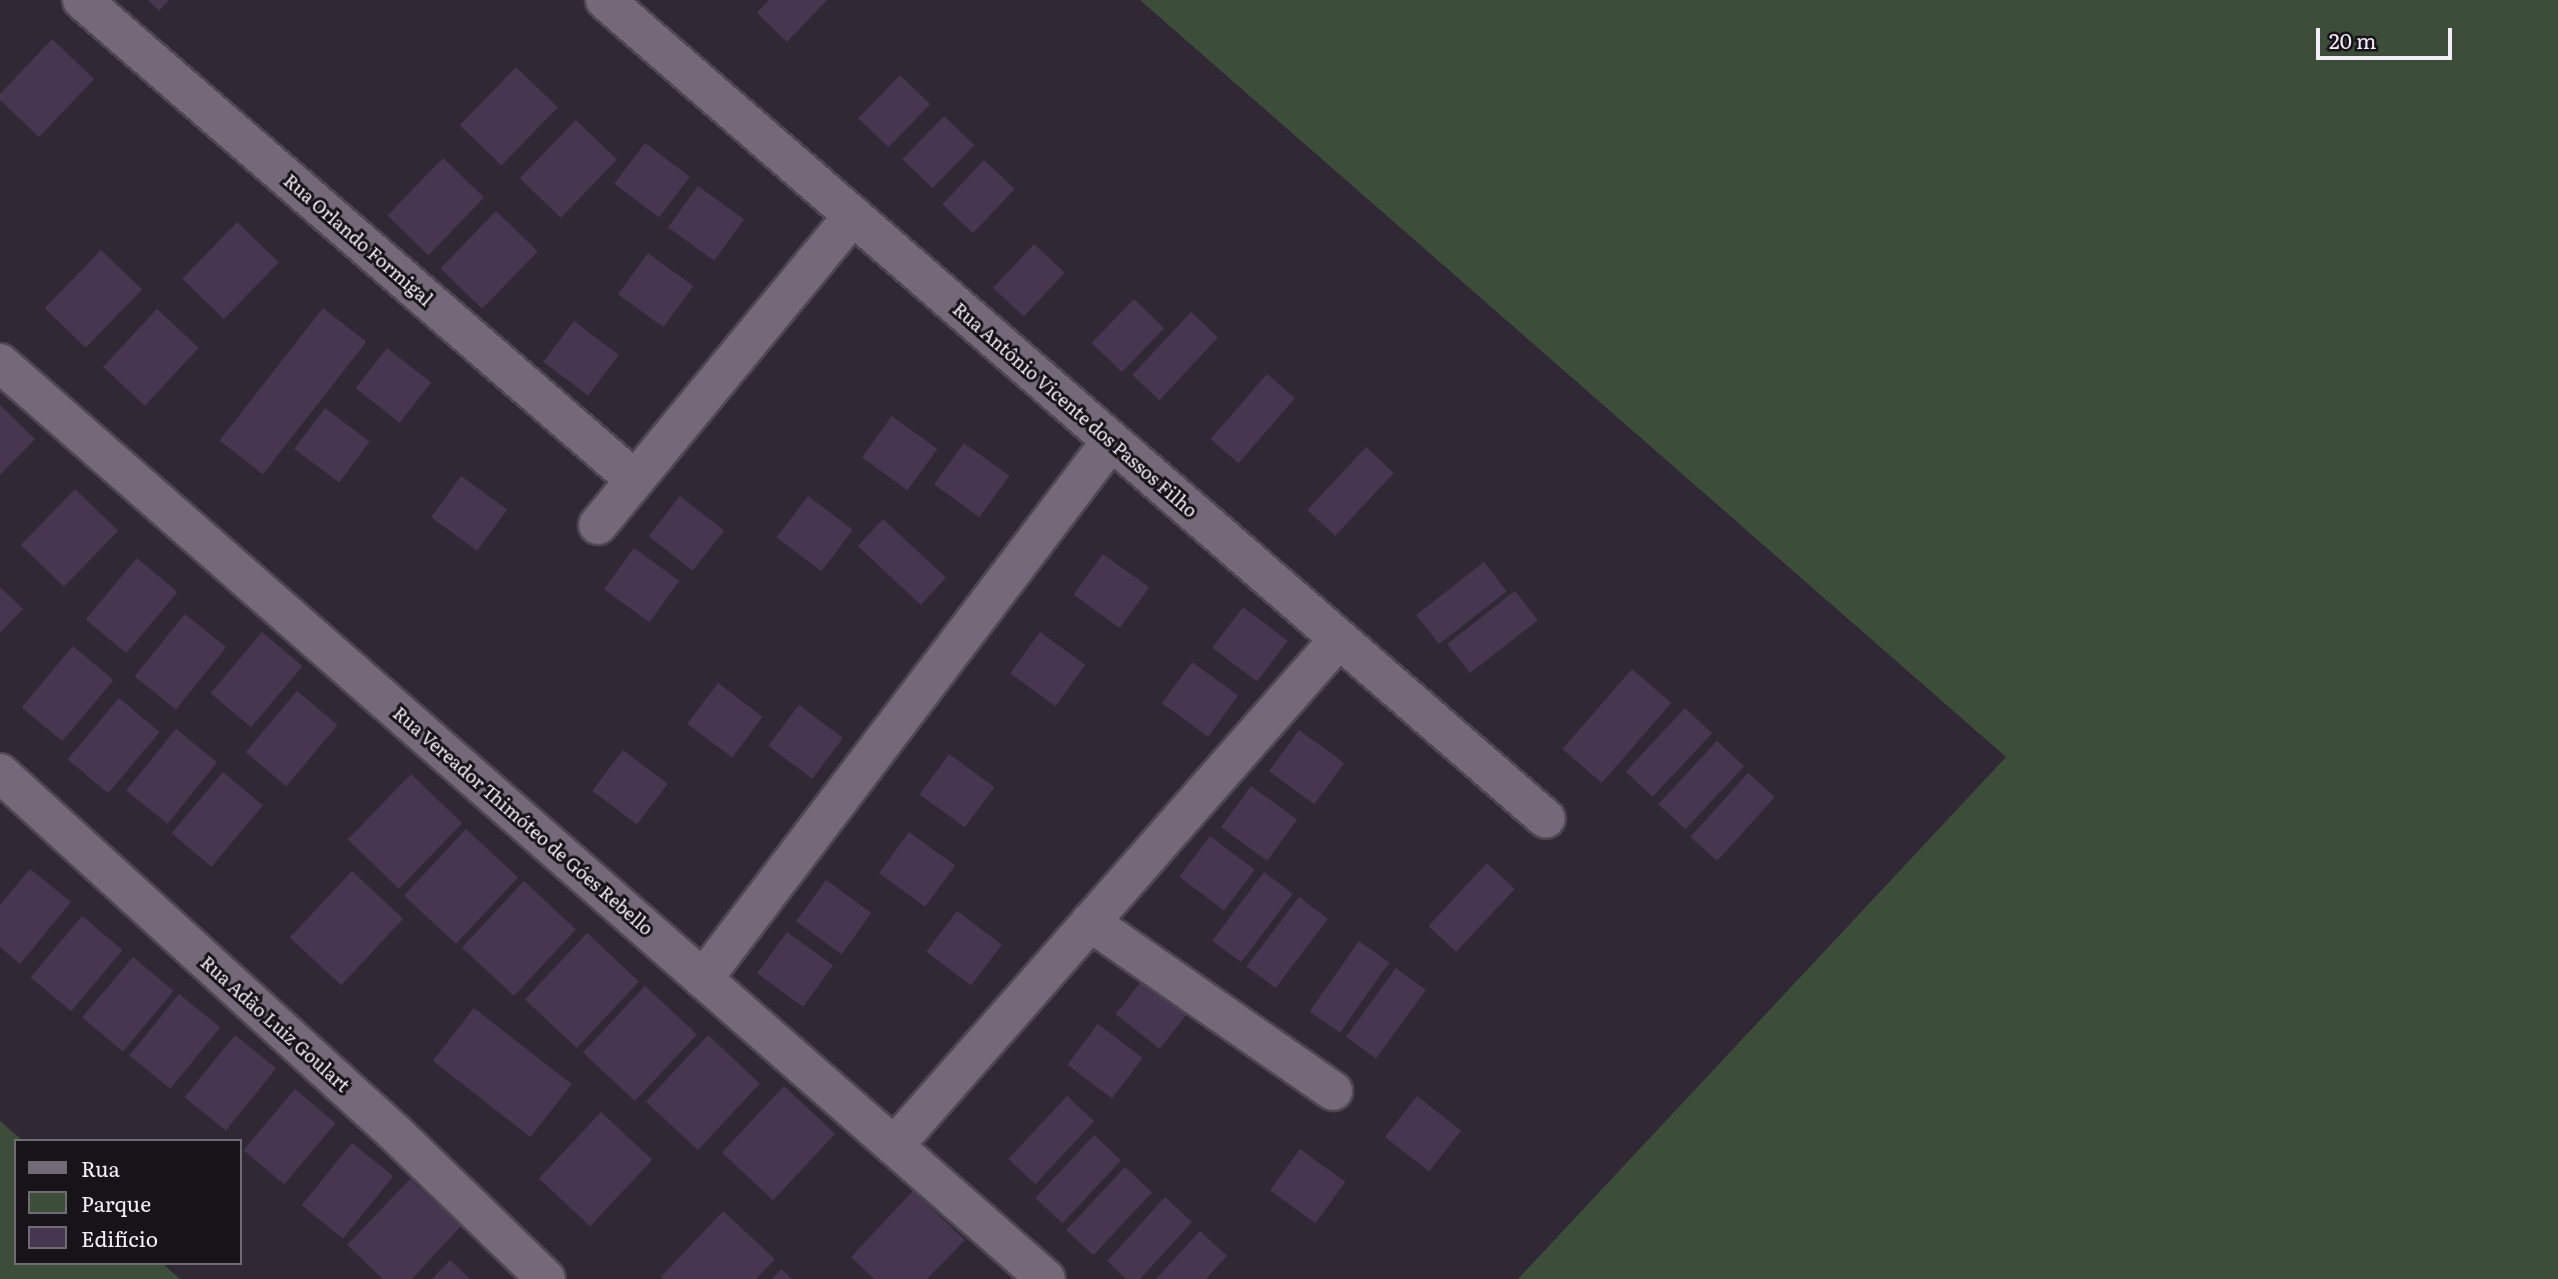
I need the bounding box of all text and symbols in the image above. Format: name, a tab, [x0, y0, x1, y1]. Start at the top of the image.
scale bar	[2320, 14, 2456, 58]
text: 20 m	[2329, 24, 2376, 55]
street label: Rua Orlando Formigal	[279, 170, 437, 310]
street label: Rua Antônio Vicente dos Passos Filho	[949, 298, 1201, 522]
street label: Rua Vereador Thimóteo de Góes Rebello	[389, 702, 657, 940]
street label: Rua Adão Luiz Goulart	[196, 952, 354, 1096]
legend	[14, 1139, 242, 1265]
text: Rua	[81, 1152, 120, 1183]
text: Parque	[81, 1187, 151, 1218]
text: Edifício	[81, 1222, 158, 1253]

